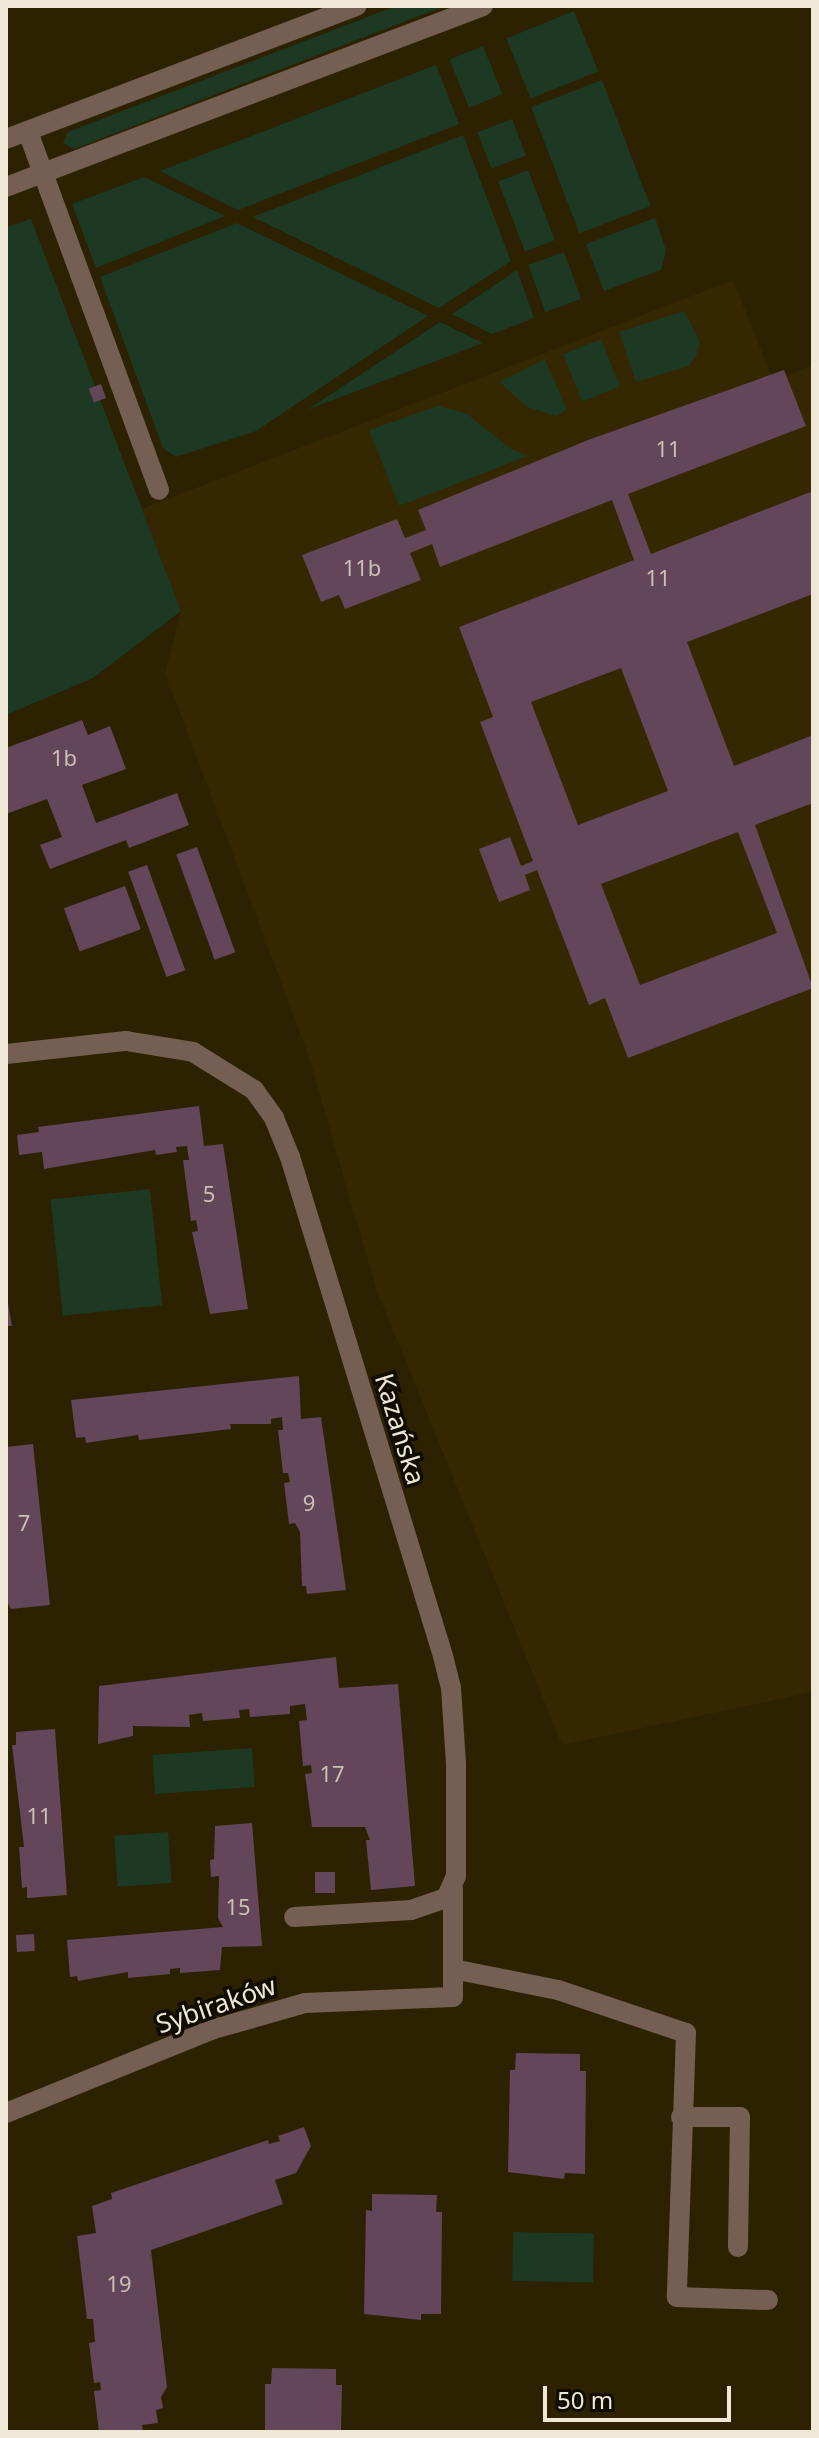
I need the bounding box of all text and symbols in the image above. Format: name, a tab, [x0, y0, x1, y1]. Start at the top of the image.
house number: 11	[655, 436, 681, 462]
house number: 11b	[343, 555, 381, 581]
house number: 11	[645, 565, 671, 591]
house number: 1b	[51, 745, 77, 771]
house number: 5	[203, 1181, 215, 1207]
street label: Kazańska	[368, 1370, 432, 1488]
house number: 9	[303, 1490, 315, 1516]
house number: 7	[18, 1510, 30, 1536]
house number: 17	[319, 1761, 345, 1787]
house number: 11	[26, 1803, 52, 1829]
house number: 15	[225, 1894, 251, 1920]
street label: Sybiraków	[152, 1970, 280, 2040]
house number: 19	[106, 2271, 132, 2297]
scale bar	[547, 2370, 735, 2420]
text: 50 m	[557, 2383, 613, 2416]

